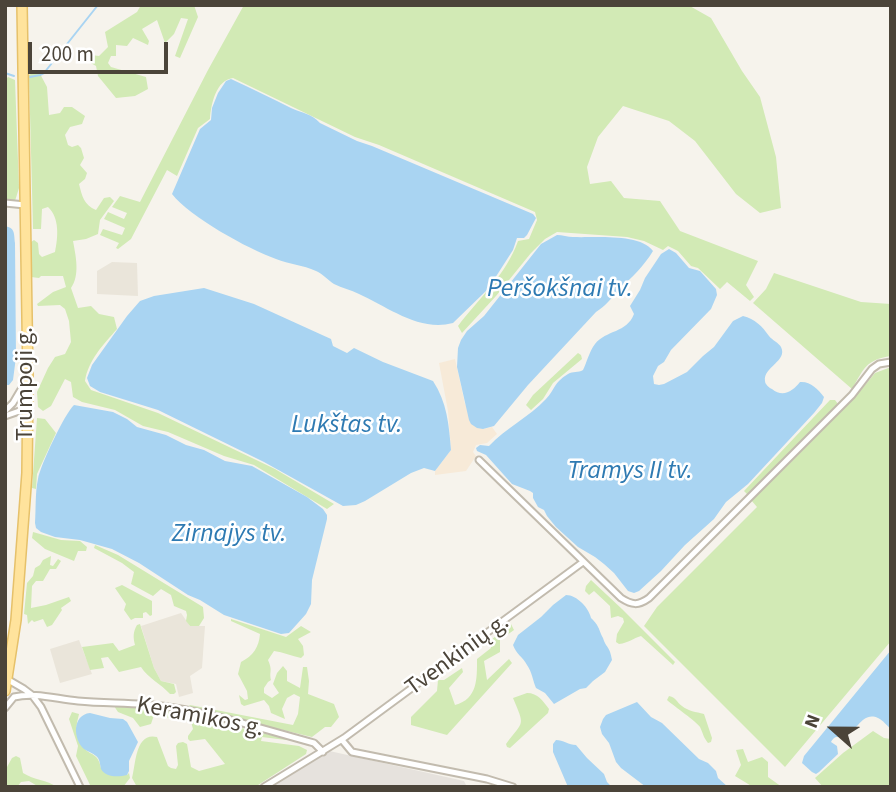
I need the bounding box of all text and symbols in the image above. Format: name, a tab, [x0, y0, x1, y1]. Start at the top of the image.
scale bar	[32, 28, 172, 72]
text: 200 m	[41, 39, 94, 69]
water label: Peršokšnai tv.	[487, 274, 633, 306]
street label: Trumpoji g.	[13, 327, 41, 441]
water label: Lukštas tv.	[291, 410, 403, 442]
water label: Tramys II tv.	[567, 456, 693, 488]
water label: Zirnajys tv.	[172, 519, 286, 551]
street label: Tvenkinių g.	[401, 609, 515, 703]
street label: Keramikos g.	[134, 692, 266, 744]
north arrow	[798, 694, 868, 764]
text: N	[798, 711, 828, 732]

